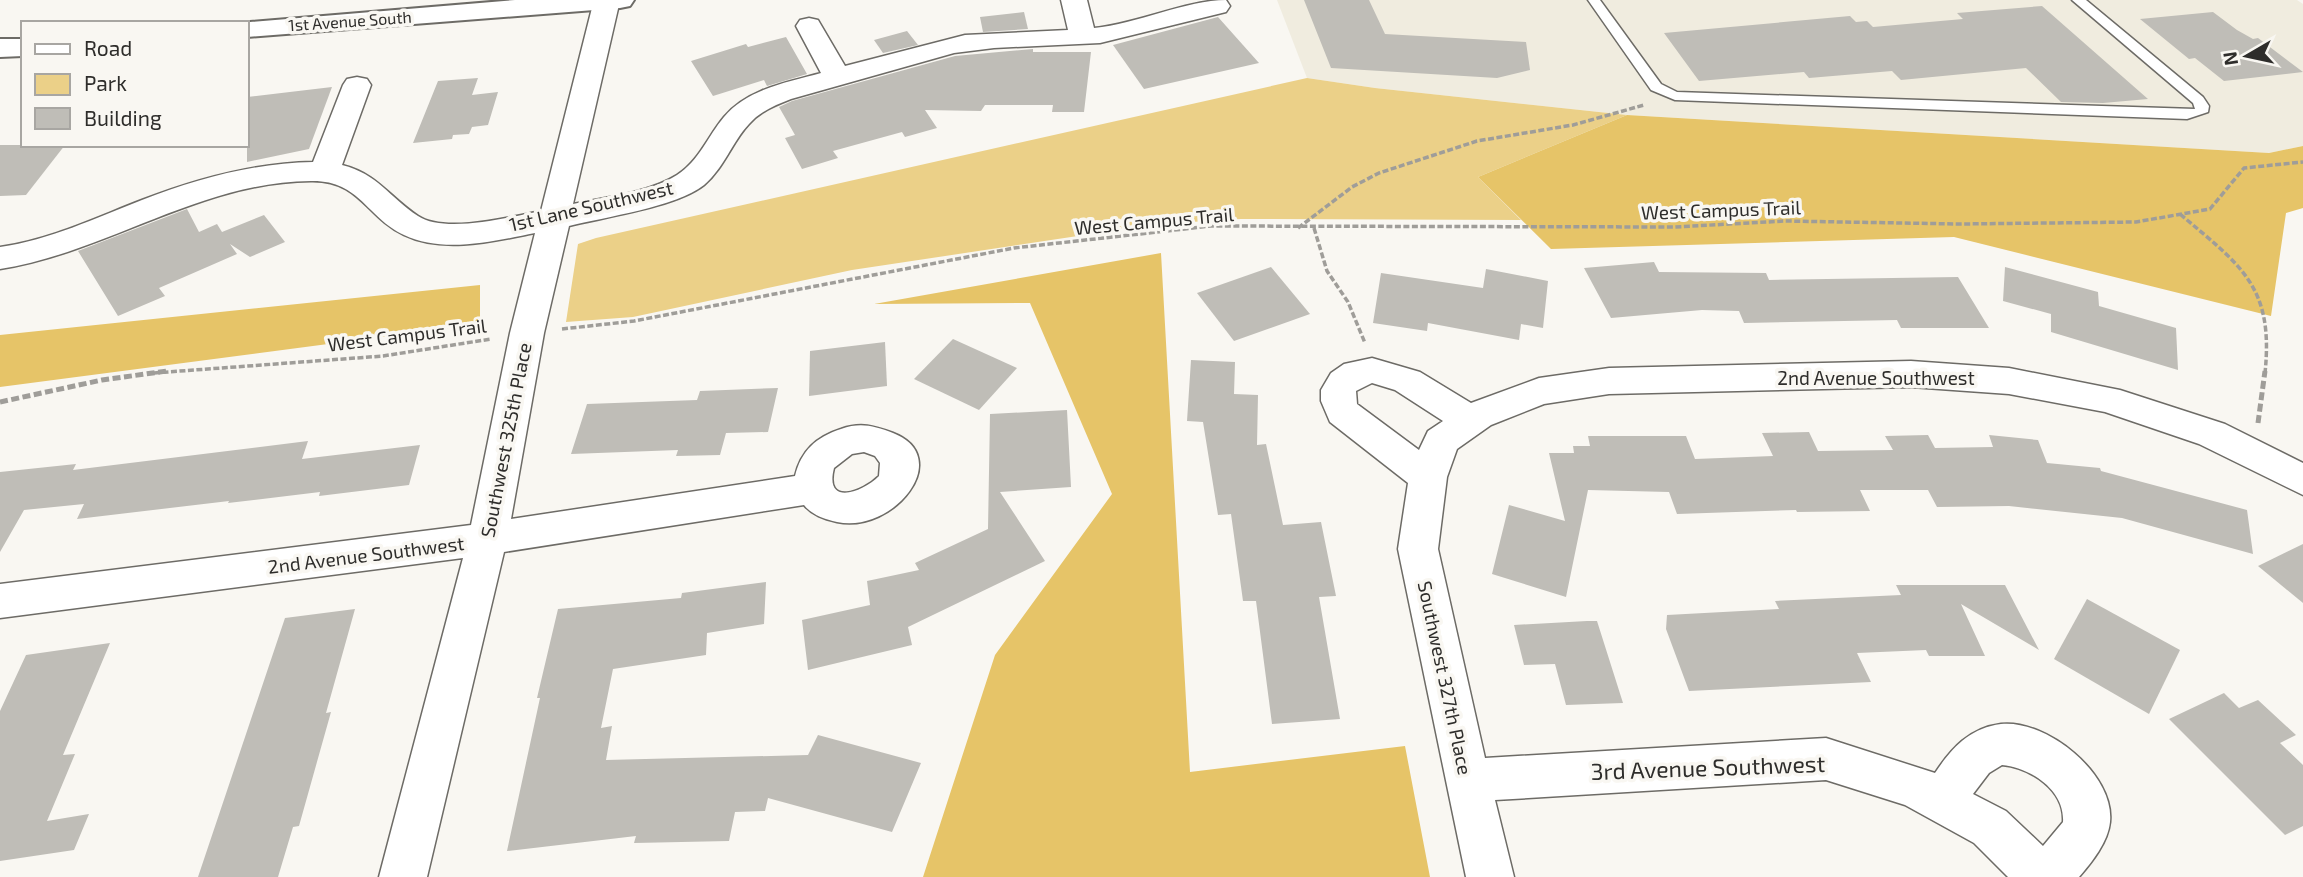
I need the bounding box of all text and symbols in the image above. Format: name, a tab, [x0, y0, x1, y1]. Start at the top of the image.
street label: 1st Avenue South	[288, 7, 412, 34]
legend	[21, 21, 248, 147]
north arrow	[2212, 21, 2282, 91]
text: Road	[84, 35, 132, 60]
text: N	[2217, 50, 2242, 67]
text: Park	[84, 70, 127, 95]
text: Building	[84, 105, 162, 130]
street label: 1st Lane Southwest	[507, 175, 675, 236]
street label: West Campus Trail	[1641, 195, 1802, 224]
street label: West Campus Trail	[1073, 202, 1235, 239]
street label: West Campus Trail	[326, 313, 488, 356]
street label: Southwest 325th Place	[475, 340, 536, 539]
street label: 2nd Avenue Southwest	[1777, 366, 1975, 389]
street label: 2nd Avenue Southwest	[267, 531, 465, 578]
street label: Southwest 327th Place	[1414, 579, 1477, 777]
street label: 3rd Avenue Southwest	[1590, 749, 1826, 785]

